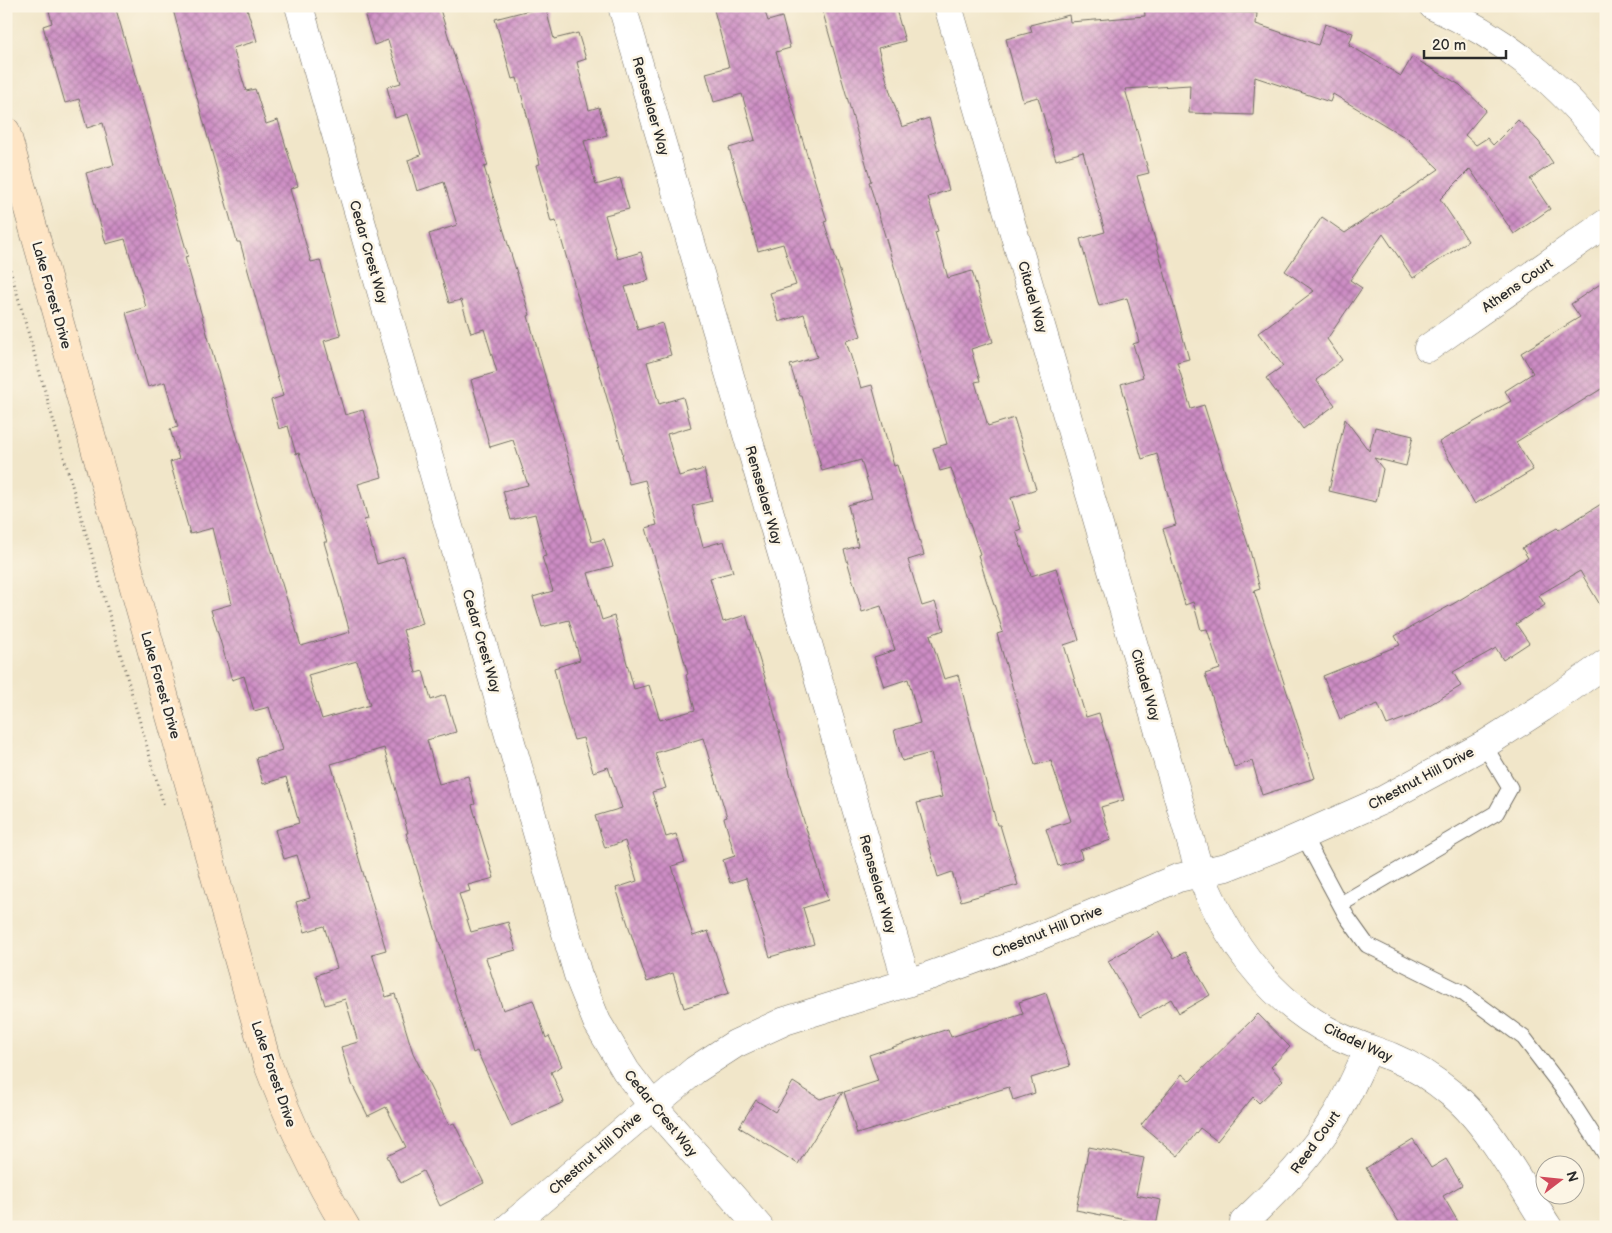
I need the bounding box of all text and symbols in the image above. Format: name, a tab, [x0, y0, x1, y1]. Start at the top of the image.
scale bar	[1424, 28, 1507, 60]
text: 20 m	[1432, 36, 1466, 55]
street label: Rensselaer Way	[628, 55, 673, 158]
street label: Cedar Crest Way	[346, 198, 392, 306]
street label: Lake Forest Drive	[28, 239, 75, 351]
street label: Athens Court	[1479, 254, 1557, 316]
street label: Citadel Way	[1014, 259, 1051, 336]
street label: Rensselaer Way	[741, 444, 786, 547]
street label: Cedar Crest Way	[459, 587, 505, 695]
street label: Lake Forest Drive	[137, 629, 184, 741]
street label: Citadel Way	[1127, 647, 1164, 724]
street label: Chestnut Hill Drive	[1365, 743, 1477, 814]
street label: Rensselaer Way	[855, 833, 900, 936]
street label: Chestnut Hill Drive	[990, 902, 1105, 961]
street label: Lake Forest Drive	[247, 1019, 300, 1129]
street label: Citadel Way	[1321, 1019, 1395, 1066]
street label: Cedar Crest Way	[620, 1066, 701, 1161]
street label: Reed Court	[1287, 1107, 1344, 1177]
street label: Chestnut Hill Drive	[545, 1108, 645, 1198]
north arrow	[1534, 1156, 1584, 1206]
text: N	[1562, 1169, 1582, 1184]

